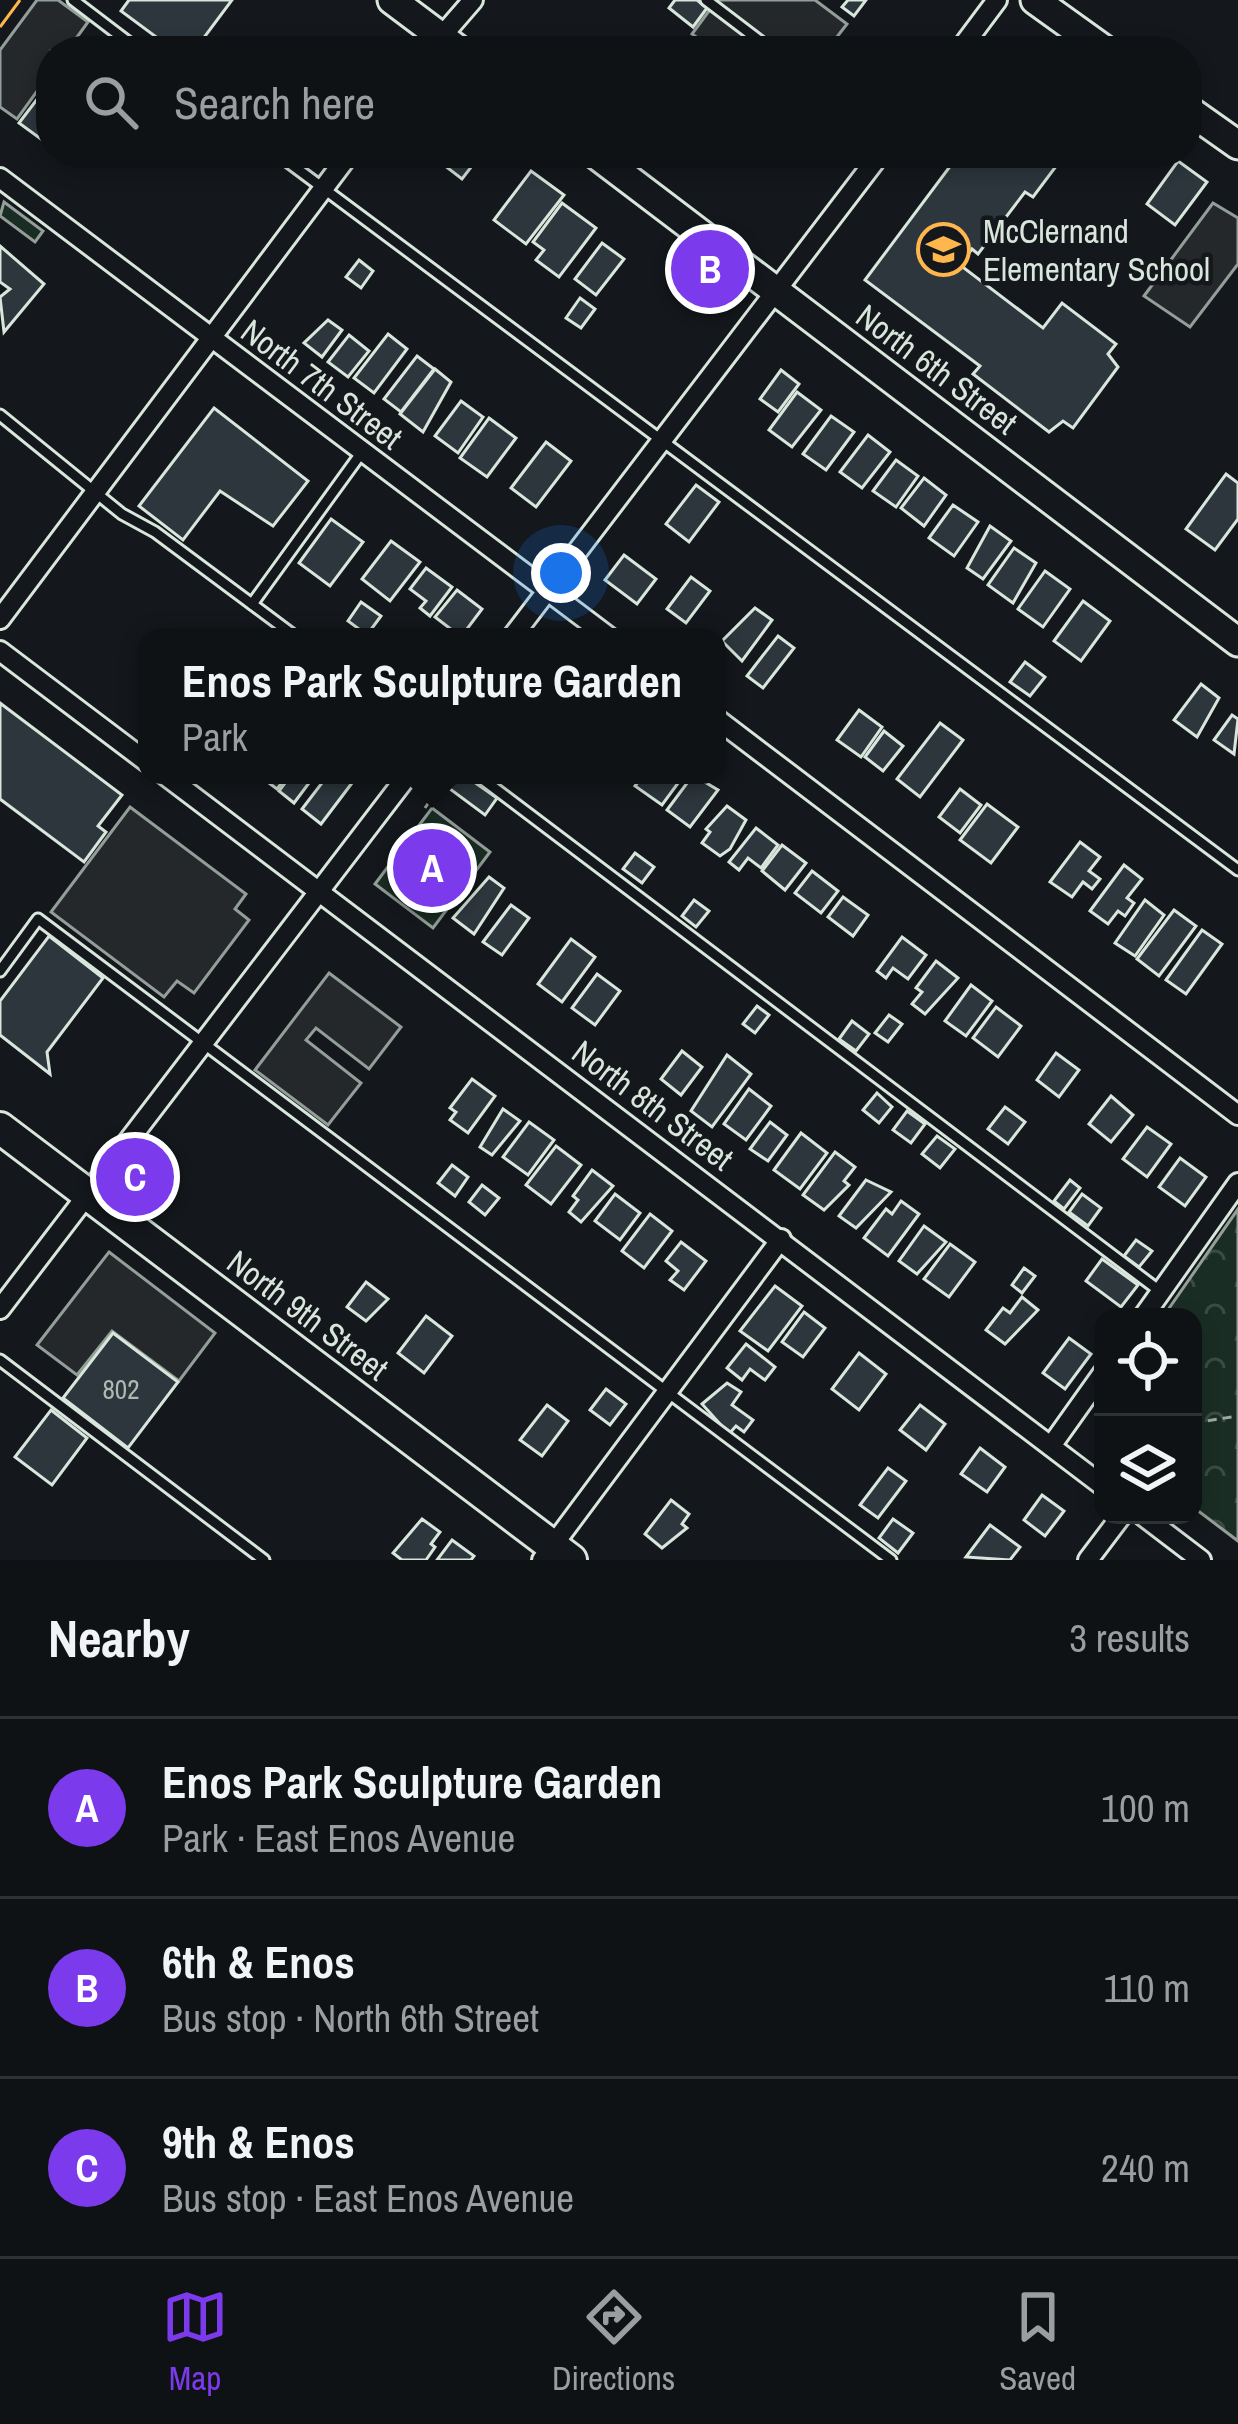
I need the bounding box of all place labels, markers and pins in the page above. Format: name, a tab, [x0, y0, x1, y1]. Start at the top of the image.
place label: McClernand Elementary School	[983, 209, 1210, 291]
school or university icon: McClernand Elementary School	[916, 222, 972, 278]
pin: B	[671, 224, 749, 314]
pin: A	[393, 823, 471, 913]
pin: C	[96, 1132, 174, 1222]

